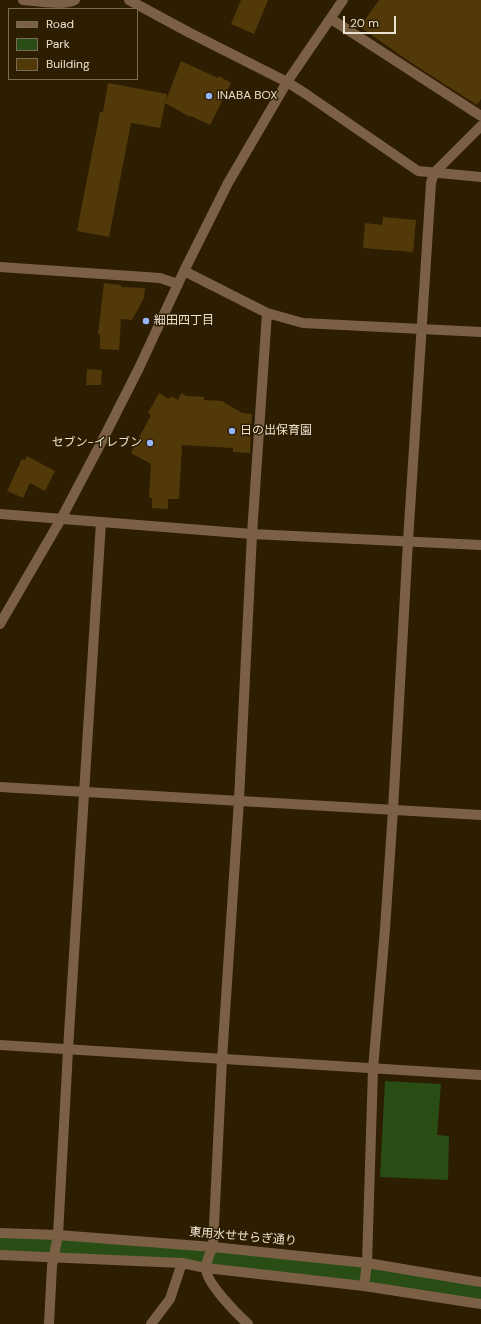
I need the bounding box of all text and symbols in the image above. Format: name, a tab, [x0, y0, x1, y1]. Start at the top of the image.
legend	[8, 8, 138, 80]
scale bar	[345, 8, 398, 34]
text: 20 m	[350, 15, 379, 31]
text: Road	[46, 16, 74, 32]
text: Park	[46, 36, 70, 52]
text: Building	[46, 56, 90, 72]
place label: INABA BOX	[217, 89, 278, 103]
marker: INABA BOX	[204, 91, 214, 101]
place label: 細田四丁目	[154, 314, 214, 328]
marker: 細田四丁目	[141, 316, 151, 326]
place label: 日の出保育園	[240, 424, 312, 438]
marker: 日の出保育園	[227, 426, 237, 436]
place label: セブン-イレブン	[52, 436, 142, 450]
marker: セブン-イレブン	[145, 438, 155, 448]
street label: 東用水せせらぎ通り	[189, 1225, 297, 1249]

